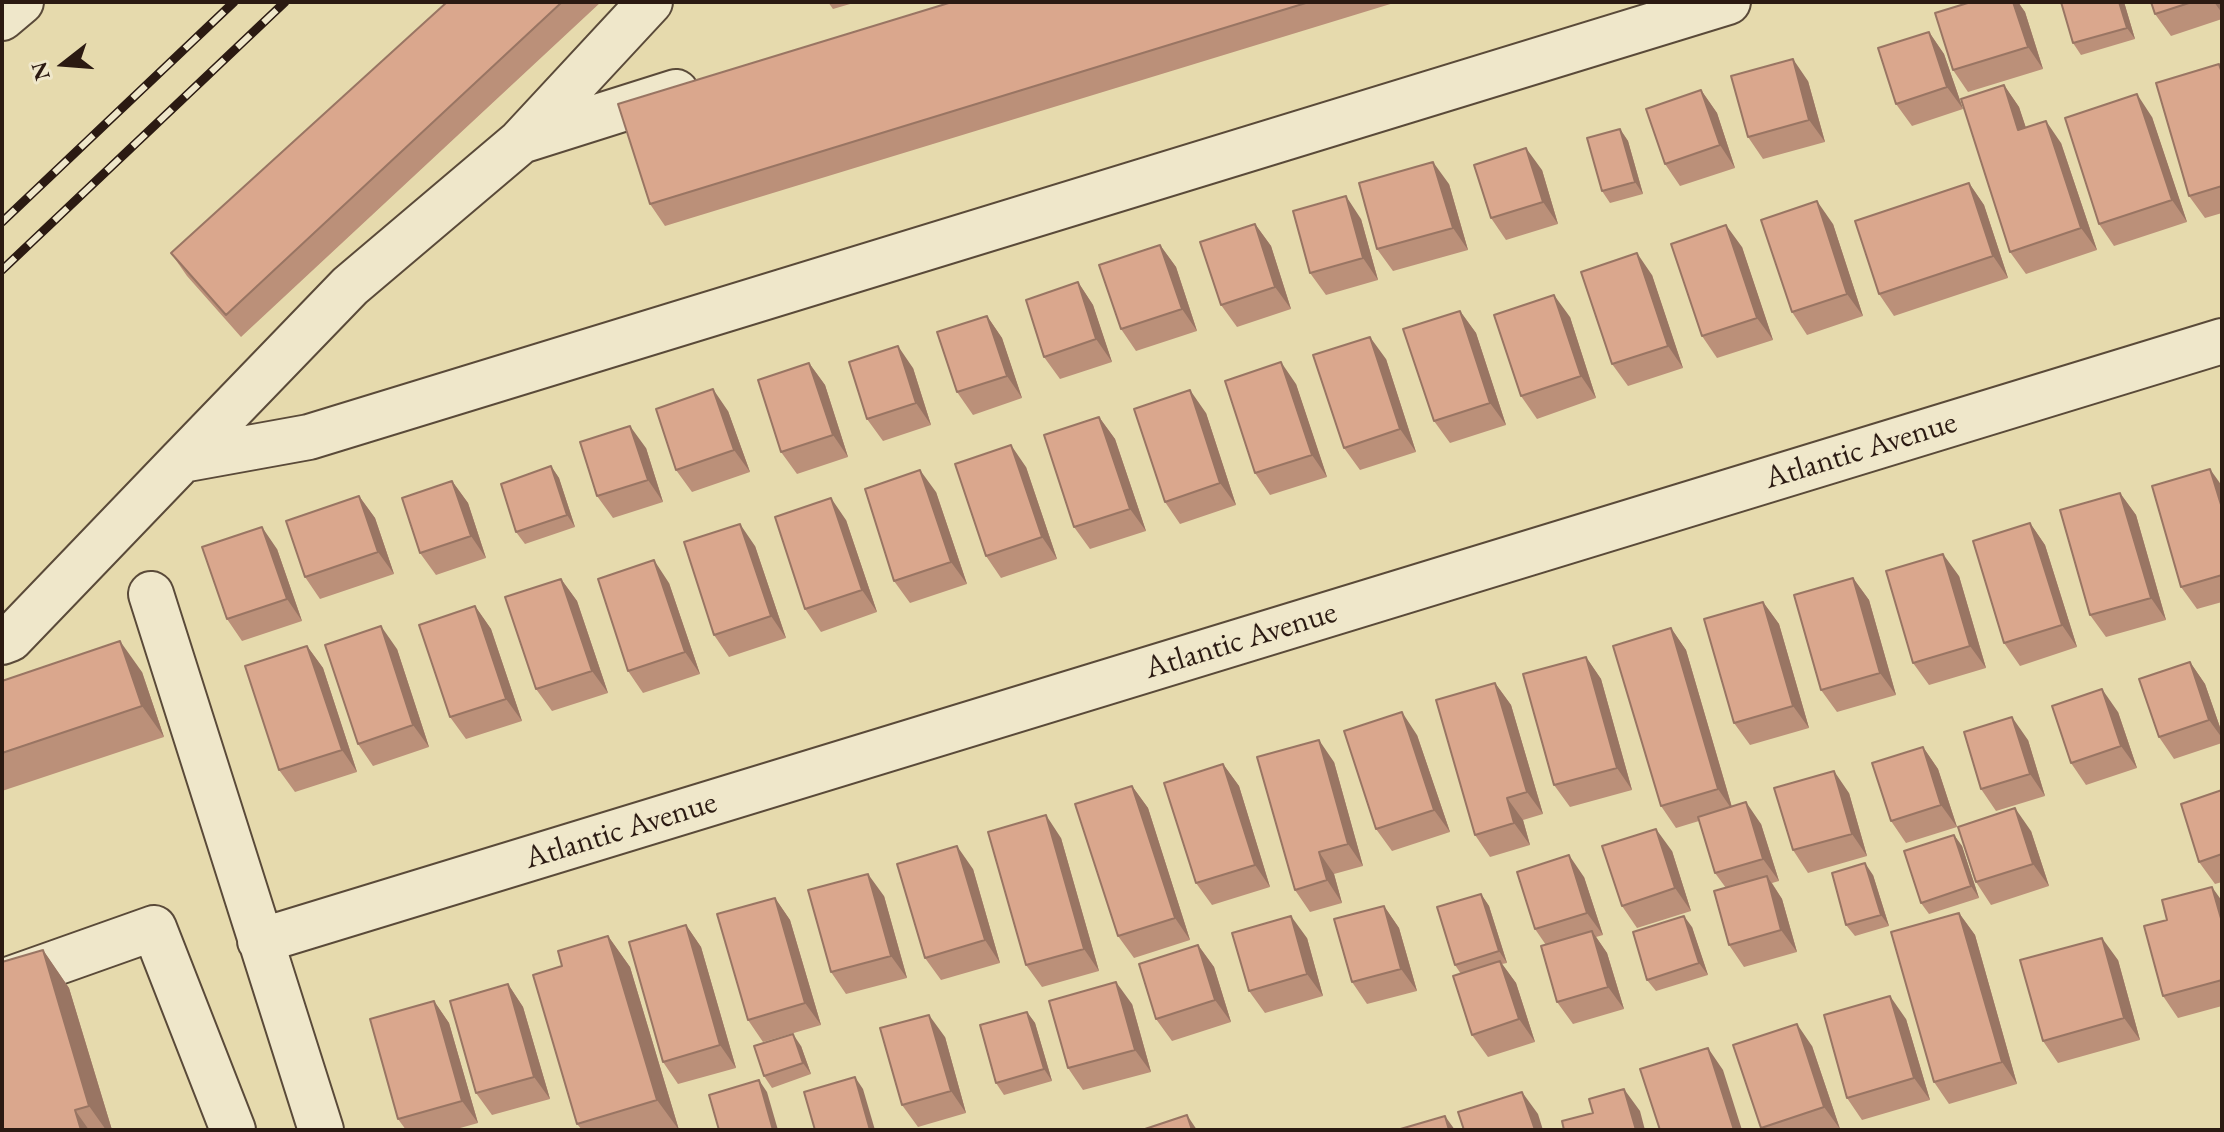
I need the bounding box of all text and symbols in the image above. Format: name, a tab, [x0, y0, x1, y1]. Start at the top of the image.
north arrow	[24, 24, 104, 104]
text: N	[24, 58, 57, 84]
street label: Atlantic Avenue	[1760, 404, 1962, 498]
street label: Atlantic Avenue	[1140, 594, 1342, 688]
street label: Atlantic Avenue	[520, 784, 722, 878]

